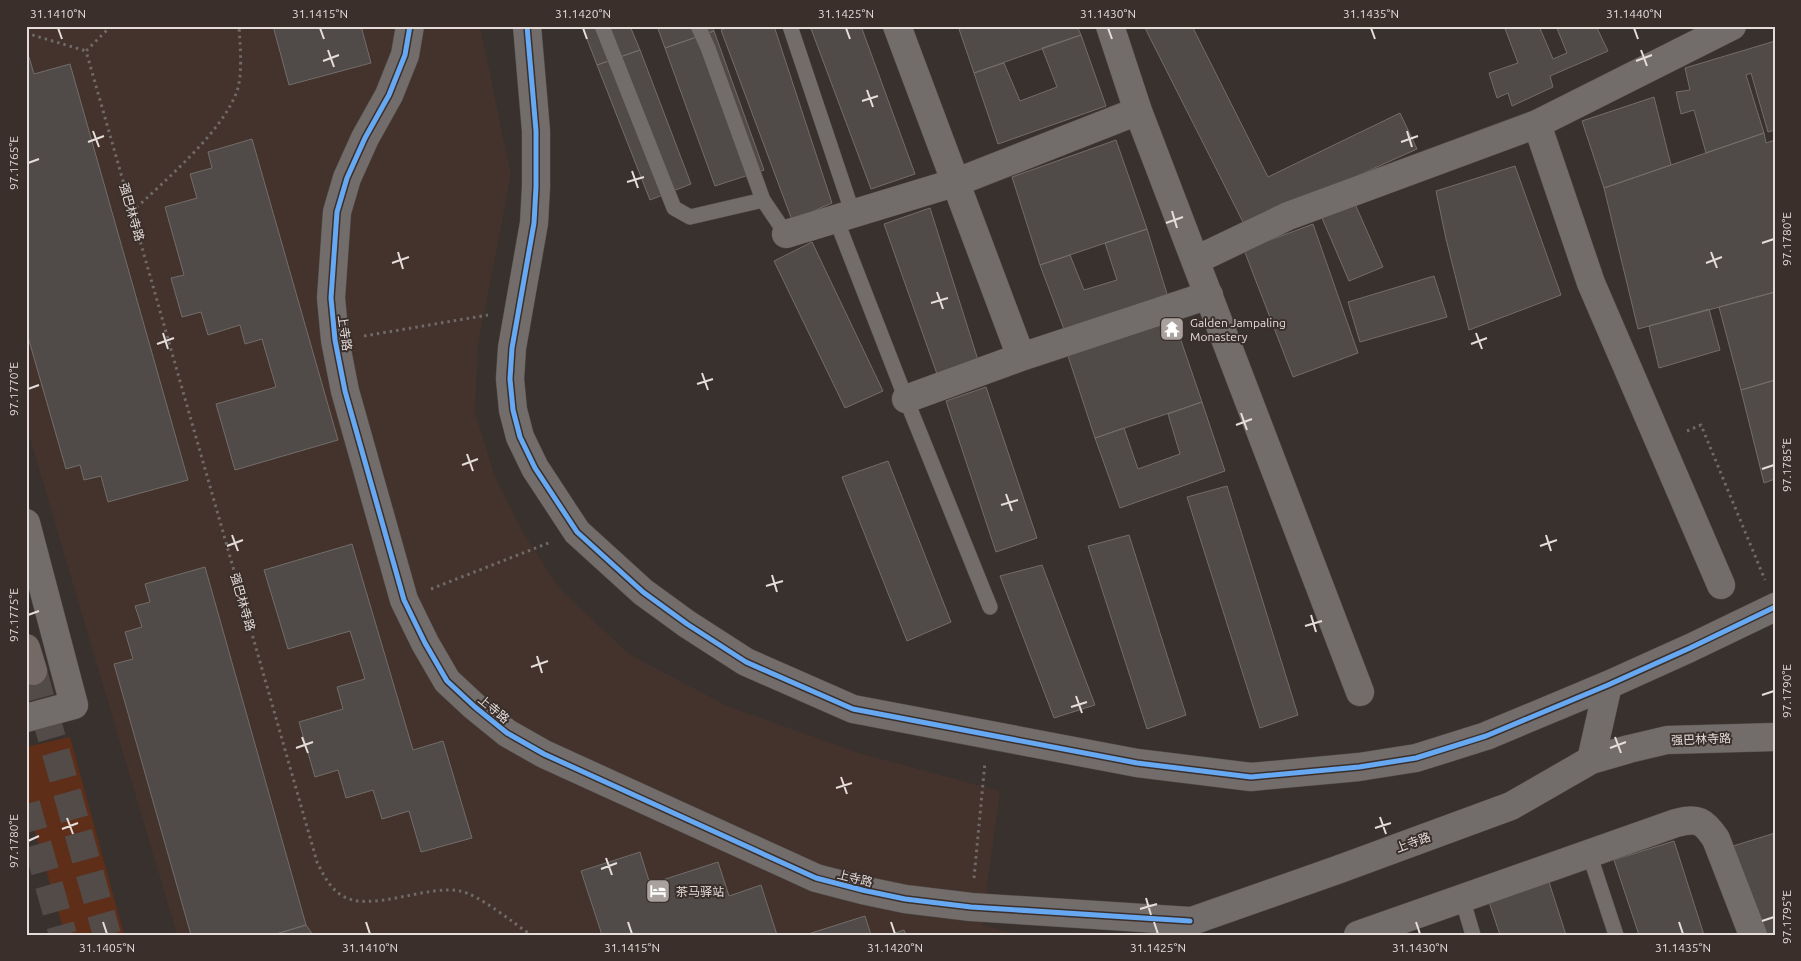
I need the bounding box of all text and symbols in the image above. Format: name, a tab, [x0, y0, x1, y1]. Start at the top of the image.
text: 31.1410°N	[30, 7, 86, 20]
text: 31.1415°N	[292, 7, 348, 20]
text: 31.1420°N	[555, 7, 611, 20]
text: 31.1425°N	[818, 7, 874, 20]
text: 31.1430°N	[1080, 7, 1136, 20]
text: 31.1435°N	[1343, 7, 1399, 20]
text: 31.1440°N	[1606, 7, 1662, 20]
text: 97.1765°E	[7, 136, 20, 190]
street label: 强巴林寺路	[117, 181, 147, 243]
text: 97.1780°E	[1780, 212, 1793, 266]
street label: 上寺路	[336, 314, 354, 352]
temple icon: Galden Jampaling Monastery	[1159, 316, 1185, 342]
place label: Galden Jampaling Monastery	[1190, 316, 1286, 343]
text: 97.1770°E	[7, 362, 20, 416]
text: 97.1785°E	[1780, 438, 1793, 492]
street label: 强巴林寺路	[228, 571, 258, 633]
text: 97.1775°E	[7, 588, 20, 642]
text: 97.1790°E	[1780, 664, 1793, 718]
street label: 上寺路	[476, 692, 512, 726]
street label: 强巴林寺路	[1671, 731, 1731, 747]
text: 97.1780°E	[7, 814, 20, 868]
street label: 上寺路	[1394, 830, 1432, 854]
street label: 上寺路	[836, 867, 874, 889]
hotel icon: 茶马驿站	[645, 878, 671, 904]
place label: 茶马驿站	[676, 885, 724, 898]
text: 97.1795°E	[1780, 890, 1793, 944]
text: 31.1405°N	[79, 941, 135, 954]
text: 31.1410°N	[342, 941, 398, 954]
text: 31.1415°N	[604, 941, 660, 954]
text: 31.1420°N	[867, 941, 923, 954]
text: 31.1425°N	[1130, 941, 1186, 954]
text: 31.1430°N	[1392, 941, 1448, 954]
text: 31.1435°N	[1655, 941, 1711, 954]

